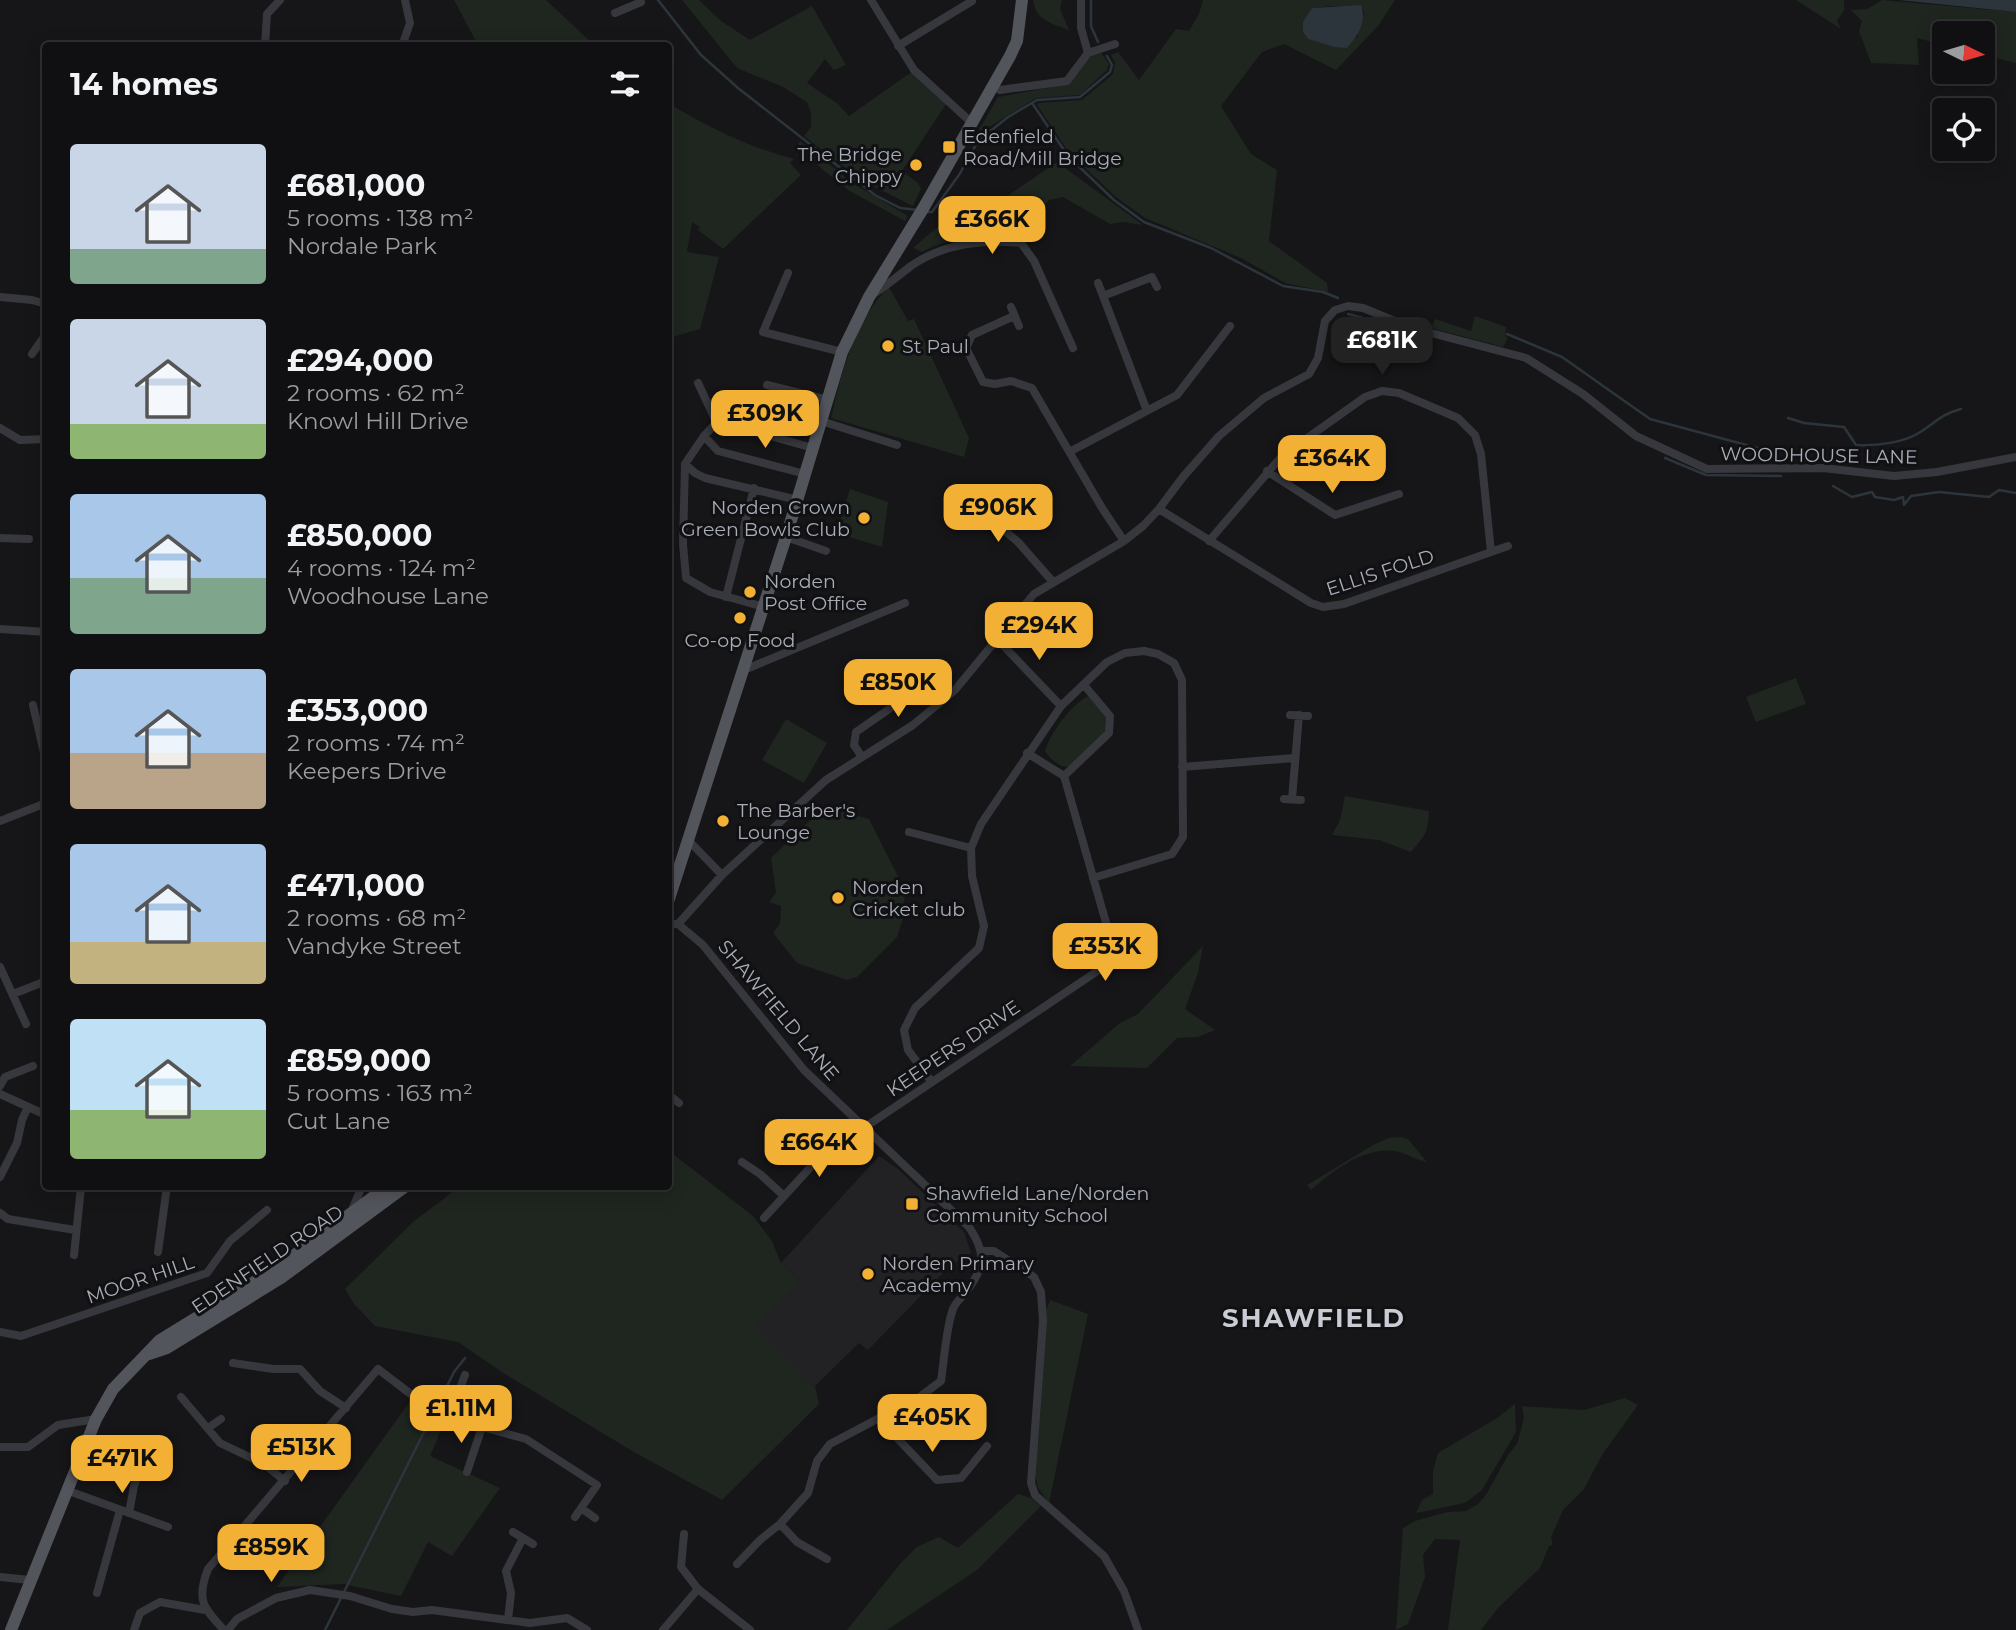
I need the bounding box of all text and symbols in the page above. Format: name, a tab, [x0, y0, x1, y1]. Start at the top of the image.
north arrow	[1932, 21, 1995, 84]
map controls	[1932, 21, 1995, 161]
icon: filters	[606, 65, 644, 103]
text: 14 homes	[70, 66, 218, 103]
button: locate	[1932, 98, 1995, 161]
place label: Edenfield Road/Mill Bridge	[963, 125, 1122, 170]
marker: Edenfield Road/Mill Bridge	[941, 139, 957, 155]
place label: The Bridge Chippy	[798, 143, 903, 188]
marker: The Bridge Chippy	[908, 157, 924, 173]
text: £681,000	[287, 167, 425, 204]
icon: home	[126, 172, 210, 256]
pin: £366K	[943, 196, 1041, 256]
text: 5 rooms · 138 m²	[287, 204, 474, 232]
text: £366K	[954, 205, 1030, 233]
text: Nordale Park	[287, 232, 437, 260]
pin: £681K	[1333, 318, 1431, 377]
text: £681K	[1347, 326, 1417, 354]
place label: St Paul	[902, 335, 969, 358]
marker: St Paul	[880, 338, 896, 354]
text: £294,000	[287, 342, 433, 379]
icon: home	[126, 347, 210, 431]
text: 2 rooms · 62 m²	[287, 379, 465, 407]
pin: £309K	[716, 391, 814, 450]
text: £309K	[727, 399, 803, 427]
text: Knowl Hill Drive	[287, 407, 469, 435]
pin: £364K	[1283, 435, 1381, 495]
street label: WOODHOUSE LANE	[1720, 442, 1918, 469]
text: £364K	[1294, 444, 1370, 472]
pin: £906K	[949, 484, 1047, 544]
text: £906K	[960, 493, 1036, 521]
place label: Norden Crown Green Bowls Club	[681, 496, 850, 541]
marker: Norden Crown Green Bowls Club	[856, 510, 872, 526]
text: £850,000	[287, 517, 432, 554]
icon: home	[126, 522, 210, 606]
street label: ELLIS FOLD	[1323, 544, 1437, 601]
text: 4 rooms · 124 m²	[287, 554, 476, 582]
place label: Norden Post Office	[764, 570, 867, 615]
text: Woodhouse Lane	[287, 582, 489, 610]
marker: Norden Post Office	[742, 584, 758, 600]
pin: £294K	[990, 602, 1088, 662]
marker: Co-op Food	[732, 610, 748, 626]
text: £294K	[1001, 611, 1077, 639]
place label: Co-op Food	[685, 629, 795, 652]
pin: £850K	[849, 660, 947, 719]
text: £850K	[860, 668, 936, 696]
text: £353,000	[287, 692, 428, 729]
icon: home	[126, 697, 210, 781]
text: 2 rooms · 74 m²	[287, 729, 465, 757]
text: Keepers Drive	[287, 757, 447, 785]
place label: The Barber's Lounge	[737, 799, 855, 844]
marker: The Barber's Lounge	[715, 813, 731, 829]
text: £471,000	[287, 867, 425, 904]
icon: home	[126, 872, 210, 956]
place label: Norden Cricket club	[852, 876, 965, 921]
marker: Norden Cricket club	[830, 890, 846, 906]
text: 2 rooms · 68 m²	[287, 904, 466, 932]
pin: £353K	[1056, 923, 1154, 983]
text: Vandyke Street	[287, 932, 462, 960]
text: £353K	[1069, 932, 1141, 960]
street label: SHAWFIELD LANE	[713, 935, 844, 1085]
street label: KEEPERS DRIVE	[882, 995, 1024, 1102]
text: £859,000	[287, 1042, 431, 1079]
icon: home	[126, 1047, 210, 1131]
text: 5 rooms · 163 m²	[287, 1079, 473, 1107]
text: Cut Lane	[287, 1107, 390, 1135]
pin: £664K	[770, 1120, 868, 1179]
text: £664K	[781, 1128, 857, 1156]
place label: Shawfield Lane/Norden Community School	[926, 1182, 1149, 1227]
marker: Shawfield Lane/Norden Community School	[904, 1196, 920, 1212]
street label: EDENFIELD ROAD	[187, 1200, 347, 1319]
street label: MOOR HILL	[83, 1250, 198, 1309]
place label: Norden Primary Academy	[882, 1252, 1035, 1297]
marker: Norden Primary Academy	[860, 1266, 876, 1282]
district label: SHAWFIELD	[1222, 1302, 1406, 1334]
pin: £1.11M	[404, 1386, 518, 1445]
text: £1.11M	[426, 1394, 496, 1422]
pin: £405K	[883, 1394, 981, 1454]
text: £405K	[894, 1403, 970, 1431]
pin: £513K	[252, 1424, 350, 1484]
text: £513K	[267, 1433, 335, 1461]
pin: £471K	[73, 1436, 171, 1495]
text: £471K	[87, 1444, 157, 1472]
pin: £859K	[222, 1524, 320, 1584]
text: £859K	[233, 1533, 309, 1561]

